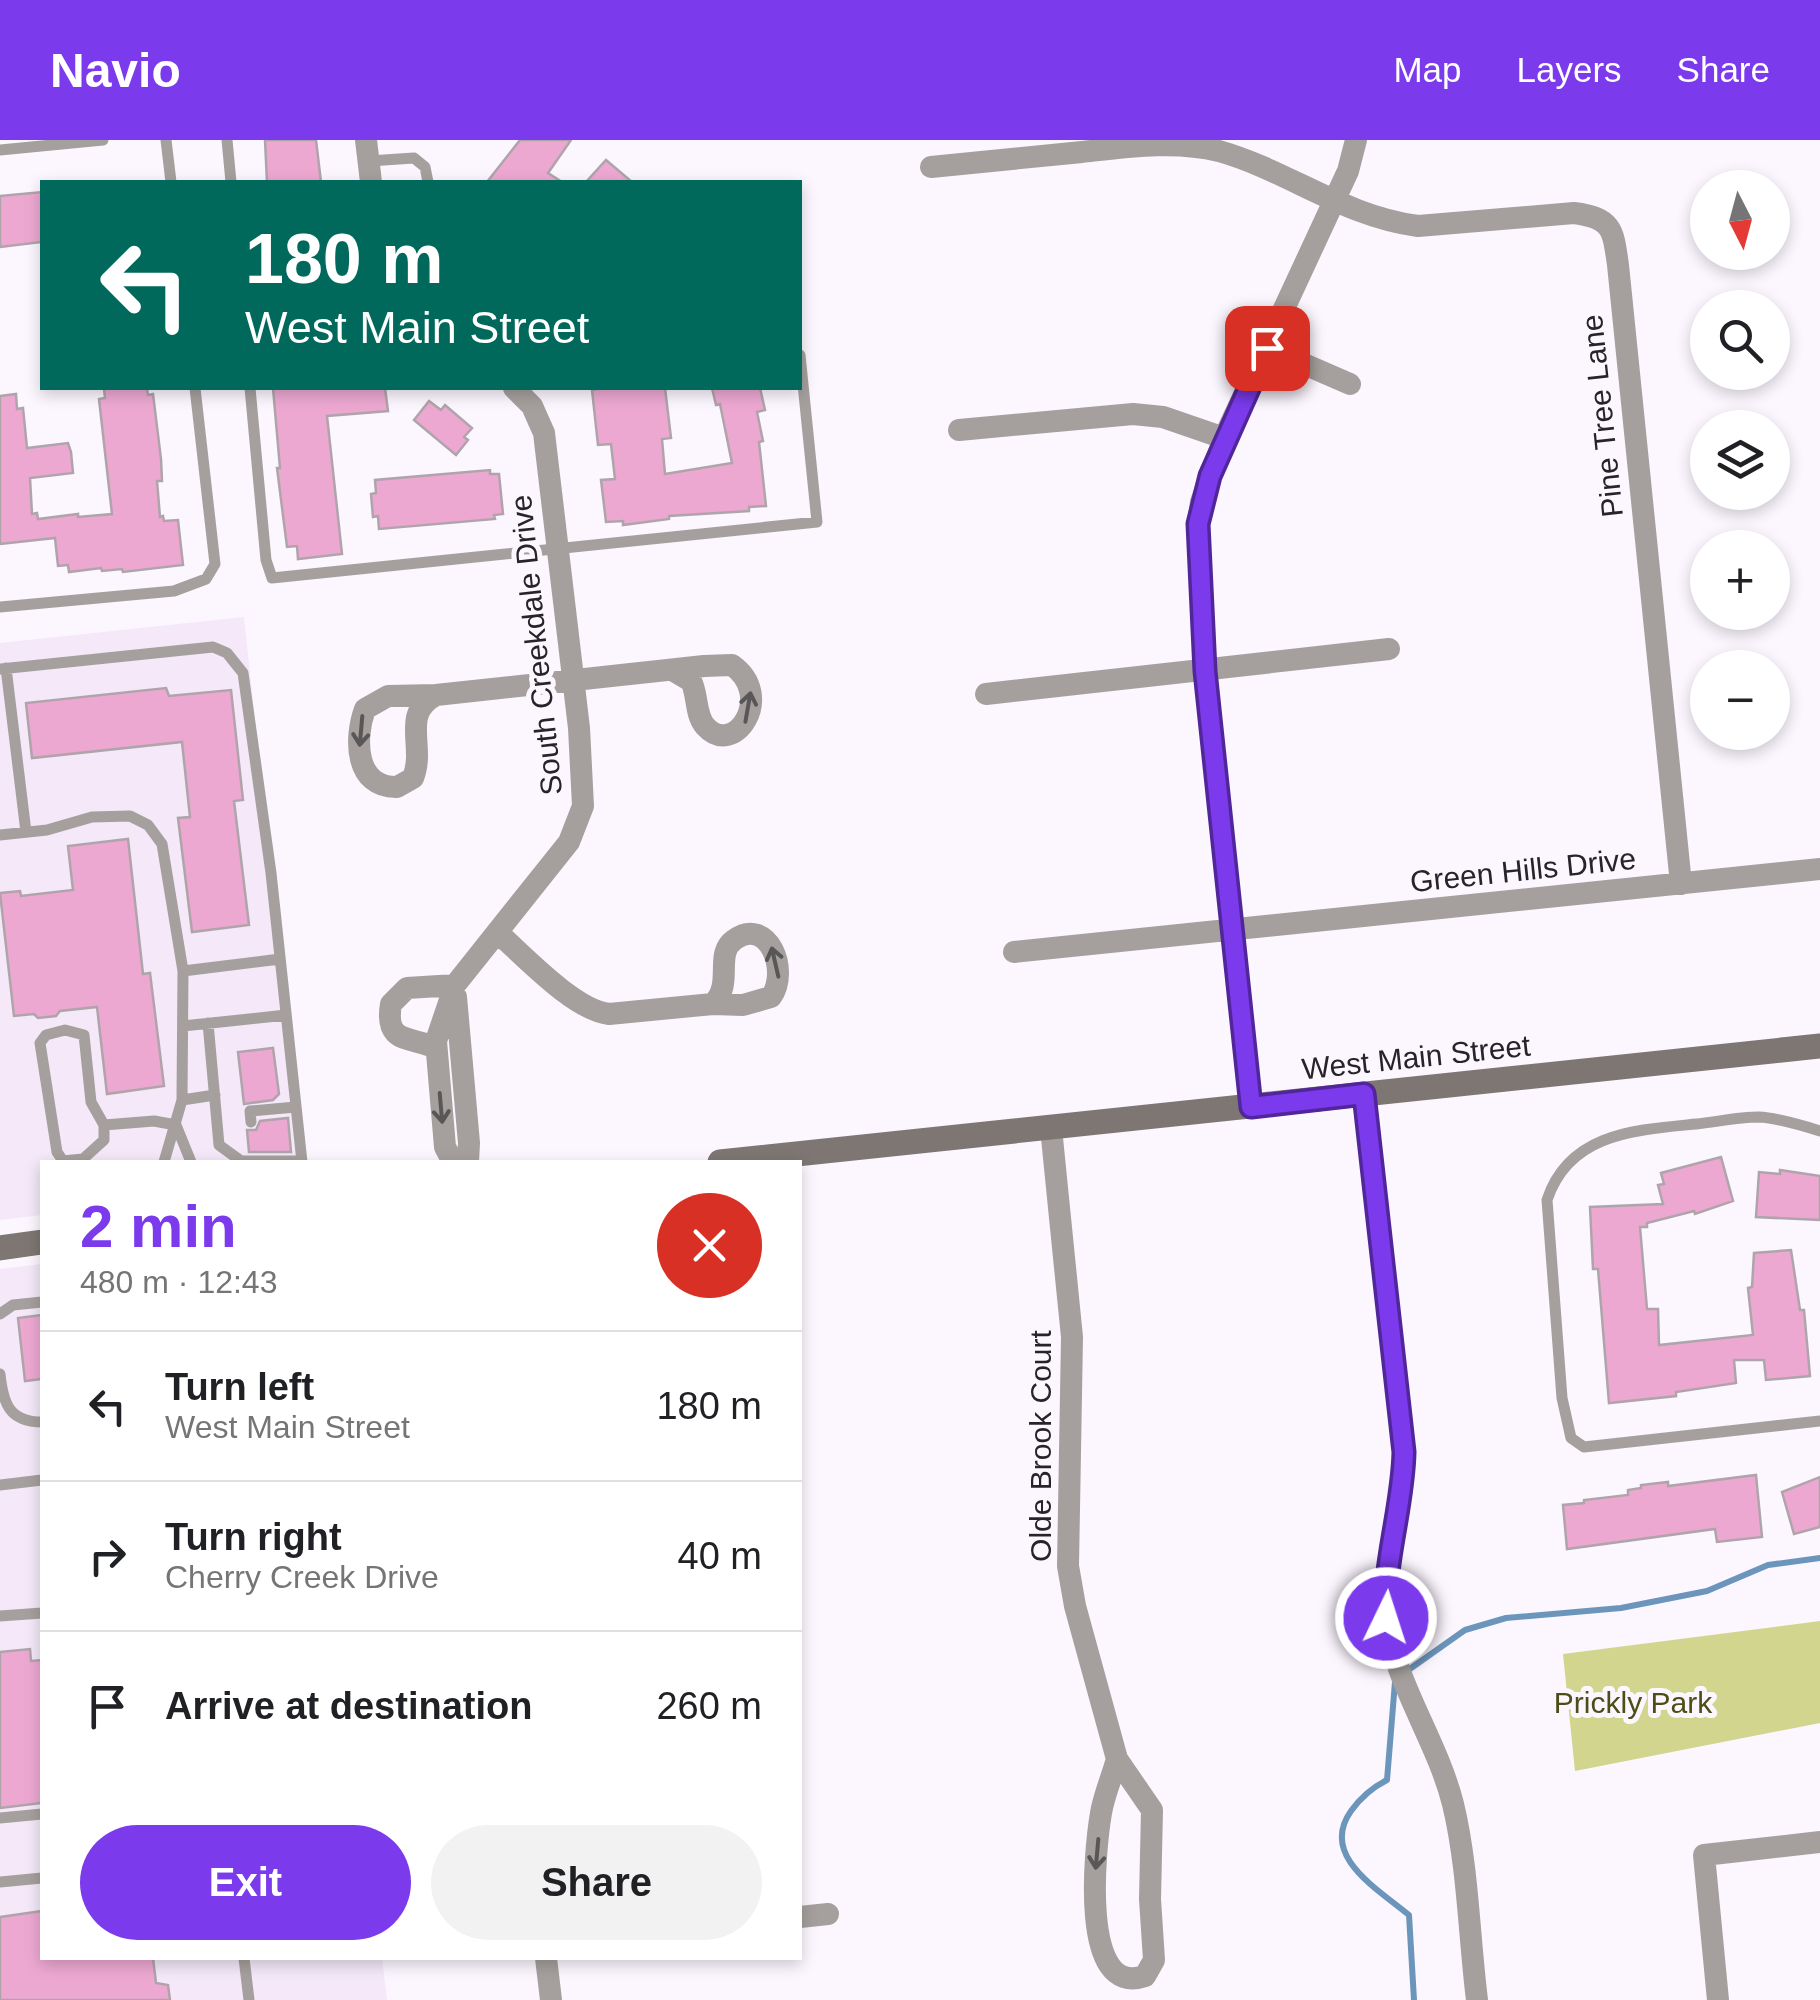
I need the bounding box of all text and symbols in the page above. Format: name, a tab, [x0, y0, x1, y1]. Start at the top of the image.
text: Navio	[50, 44, 181, 97]
text: Map	[1393, 50, 1462, 89]
text: Layers	[1517, 50, 1622, 89]
text: Share	[1677, 50, 1770, 89]
north arrow	[1690, 170, 1790, 270]
map controls	[1690, 170, 1790, 750]
icon: left	[80, 220, 210, 350]
text: 180 m	[245, 220, 443, 298]
button: search	[1690, 290, 1790, 390]
text: West Main Street	[245, 302, 589, 353]
pin	[1225, 306, 1310, 391]
street label: Pine Tree Lane	[1575, 313, 1629, 519]
icon: arrive	[1240, 321, 1295, 376]
button: layers	[1690, 410, 1790, 510]
street label: South Creekdale Drive	[504, 493, 568, 797]
button: +	[1690, 530, 1790, 630]
button: −	[1690, 650, 1790, 750]
one-way arrow	[739, 691, 758, 723]
one-way arrow	[352, 714, 371, 746]
street label: Green Hills Drive	[1409, 842, 1637, 898]
one-way arrow	[764, 947, 783, 979]
street label: West Main Street	[1300, 1029, 1533, 1085]
one-way arrow	[432, 1092, 451, 1124]
text: 2 min	[80, 1193, 237, 1260]
button: close	[657, 1193, 762, 1298]
text: 480 m · 12:43	[80, 1264, 277, 1300]
street label: Olde Brook Court	[1024, 1329, 1057, 1562]
text: Turn left	[165, 1366, 314, 1408]
icon: left	[80, 1379, 135, 1434]
text: 180 m	[656, 1385, 762, 1427]
text: West Main Street	[165, 1409, 410, 1445]
text: Turn right	[165, 1516, 342, 1558]
icon: right	[80, 1529, 135, 1584]
text: 40 m	[678, 1535, 762, 1577]
text: Cherry Creek Drive	[165, 1559, 439, 1595]
position arrow	[1334, 1566, 1438, 1670]
icon: arrive	[80, 1679, 135, 1734]
text: Arrive at destination	[165, 1685, 532, 1727]
text: 260 m	[656, 1685, 762, 1727]
park label: Prickly Park	[1554, 1686, 1713, 1719]
button: Exit	[80, 1825, 411, 1940]
button: Share	[431, 1825, 762, 1940]
one-way arrow	[1088, 1838, 1107, 1870]

